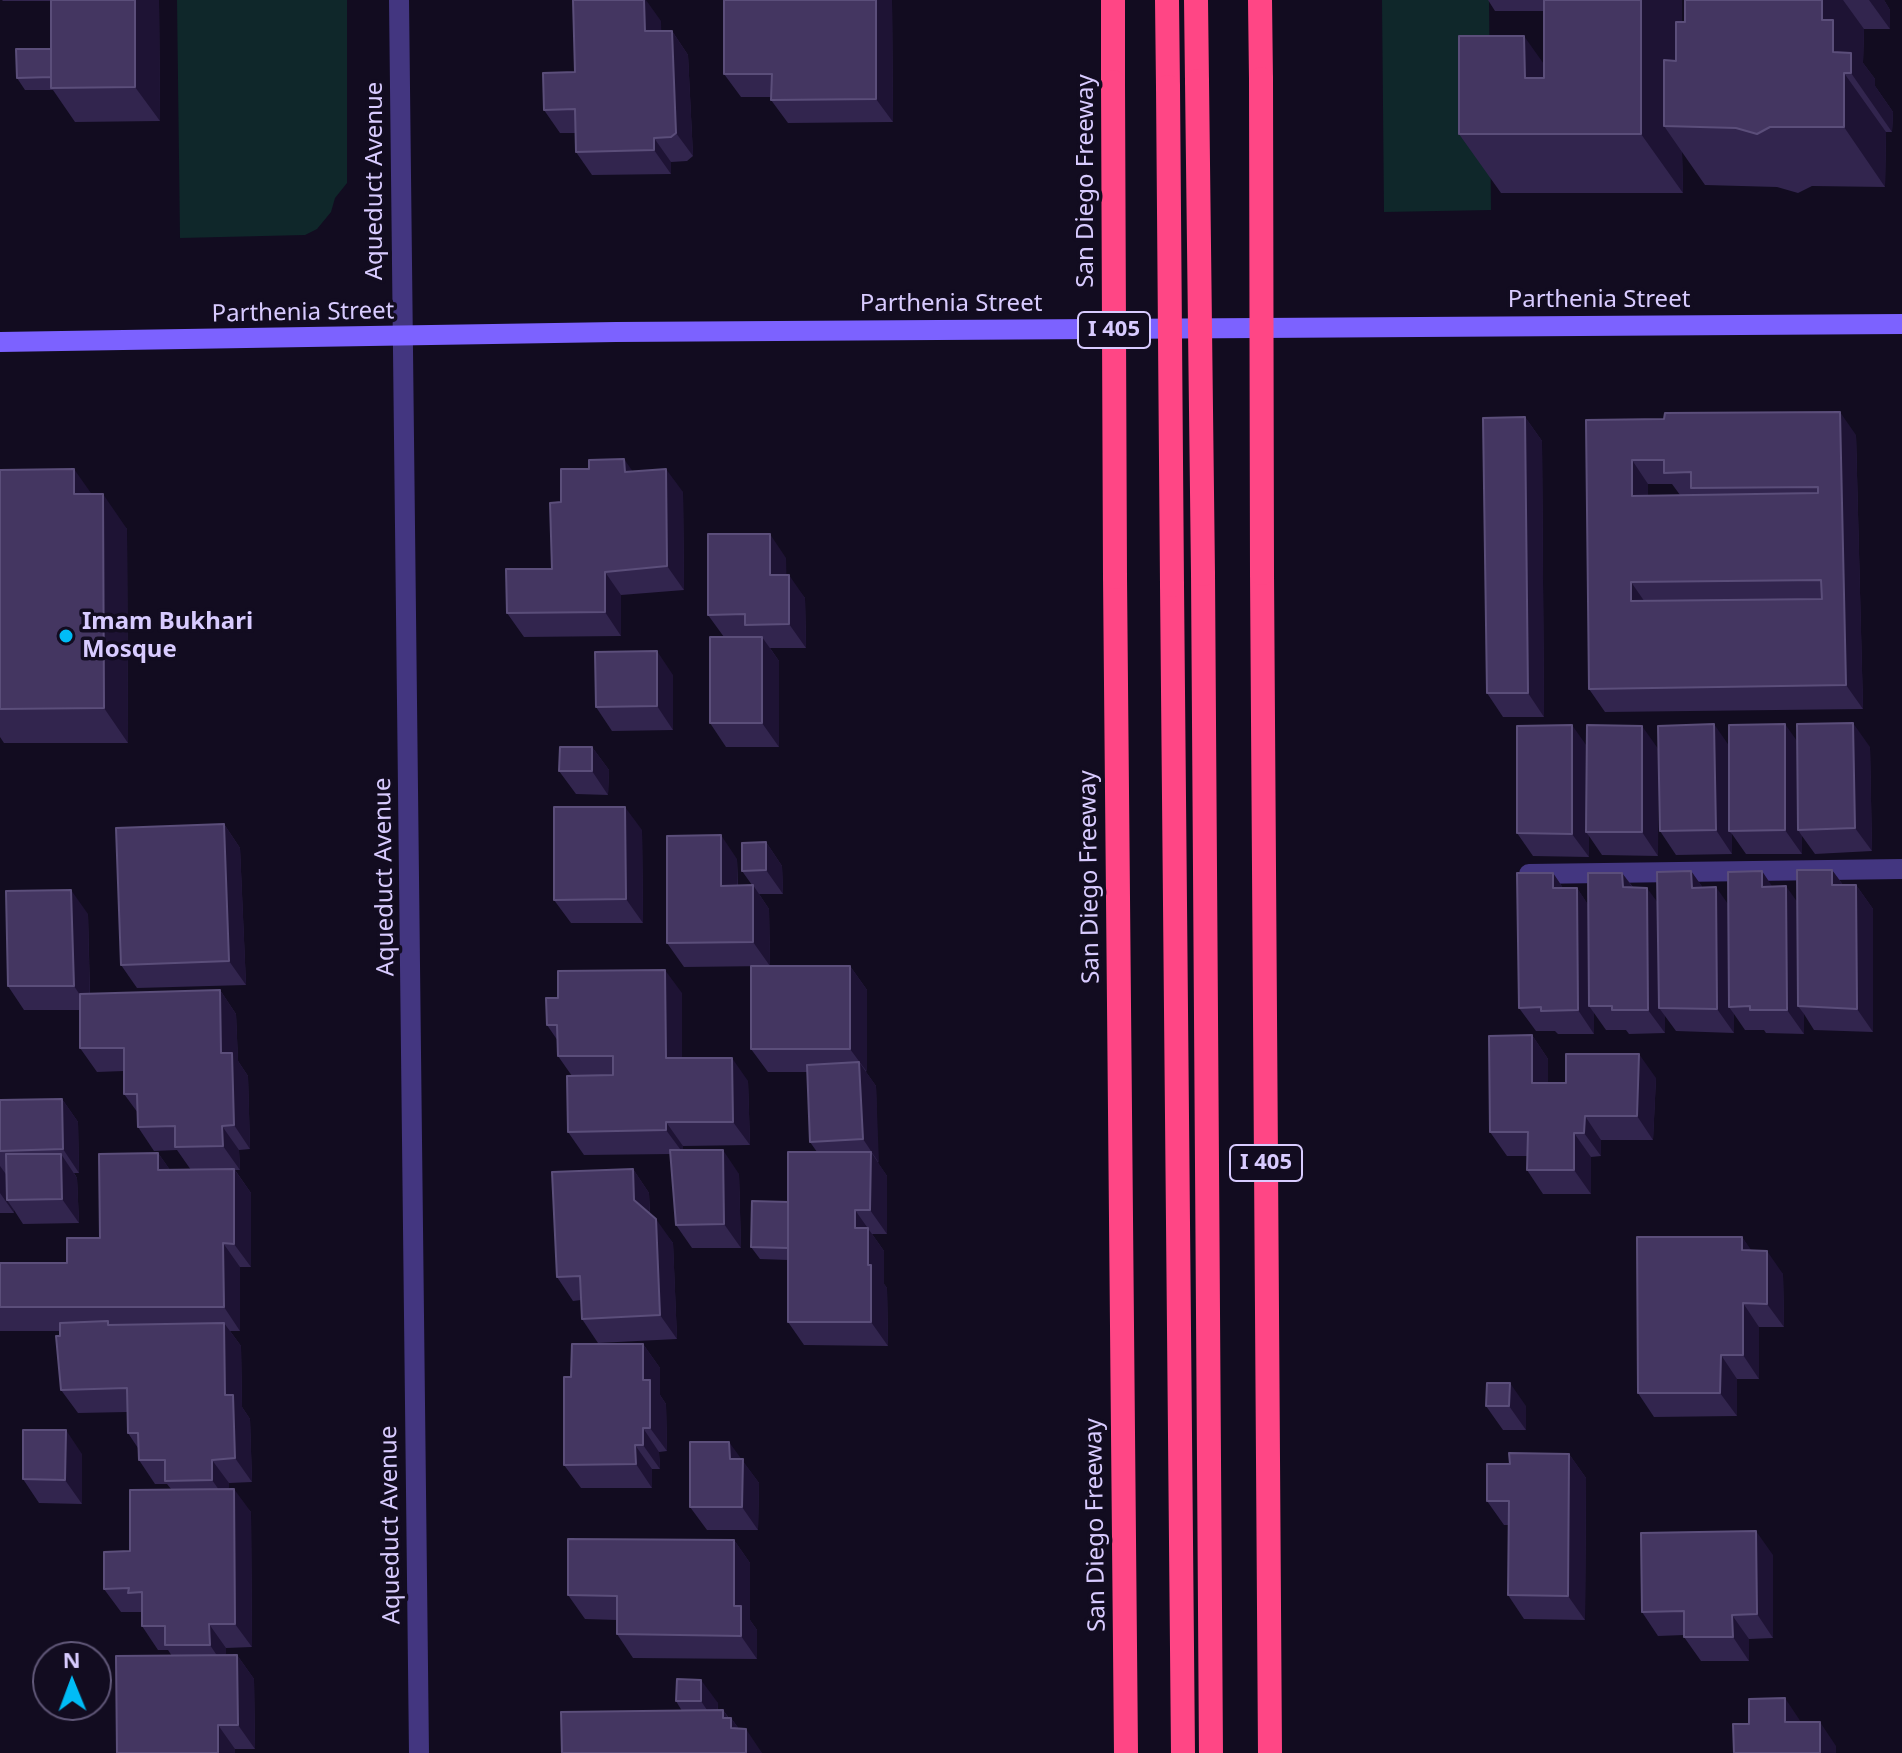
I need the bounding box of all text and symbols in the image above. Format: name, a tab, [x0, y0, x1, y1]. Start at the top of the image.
street label: San Diego Freeway	[1072, 74, 1100, 288]
street label: Aqueduct Avenue	[361, 82, 389, 280]
street label: Parthenia Street	[1508, 286, 1690, 314]
street label: Parthenia Street	[860, 290, 1042, 318]
street label: Parthenia Street	[211, 297, 395, 329]
road number: I 405	[1078, 312, 1150, 348]
place label: Imam Bukhari Mosque	[82, 608, 253, 664]
marker: Imam Bukhari Mosque	[57, 627, 75, 645]
street label: San Diego Freeway	[1074, 770, 1106, 984]
street label: Aqueduct Avenue	[369, 777, 401, 977]
road number: I 405	[1230, 1145, 1302, 1181]
street label: San Diego Freeway	[1080, 1418, 1112, 1632]
street label: Aqueduct Avenue	[375, 1425, 407, 1625]
north arrow	[32, 1641, 112, 1721]
text: N	[62, 1644, 81, 1674]

